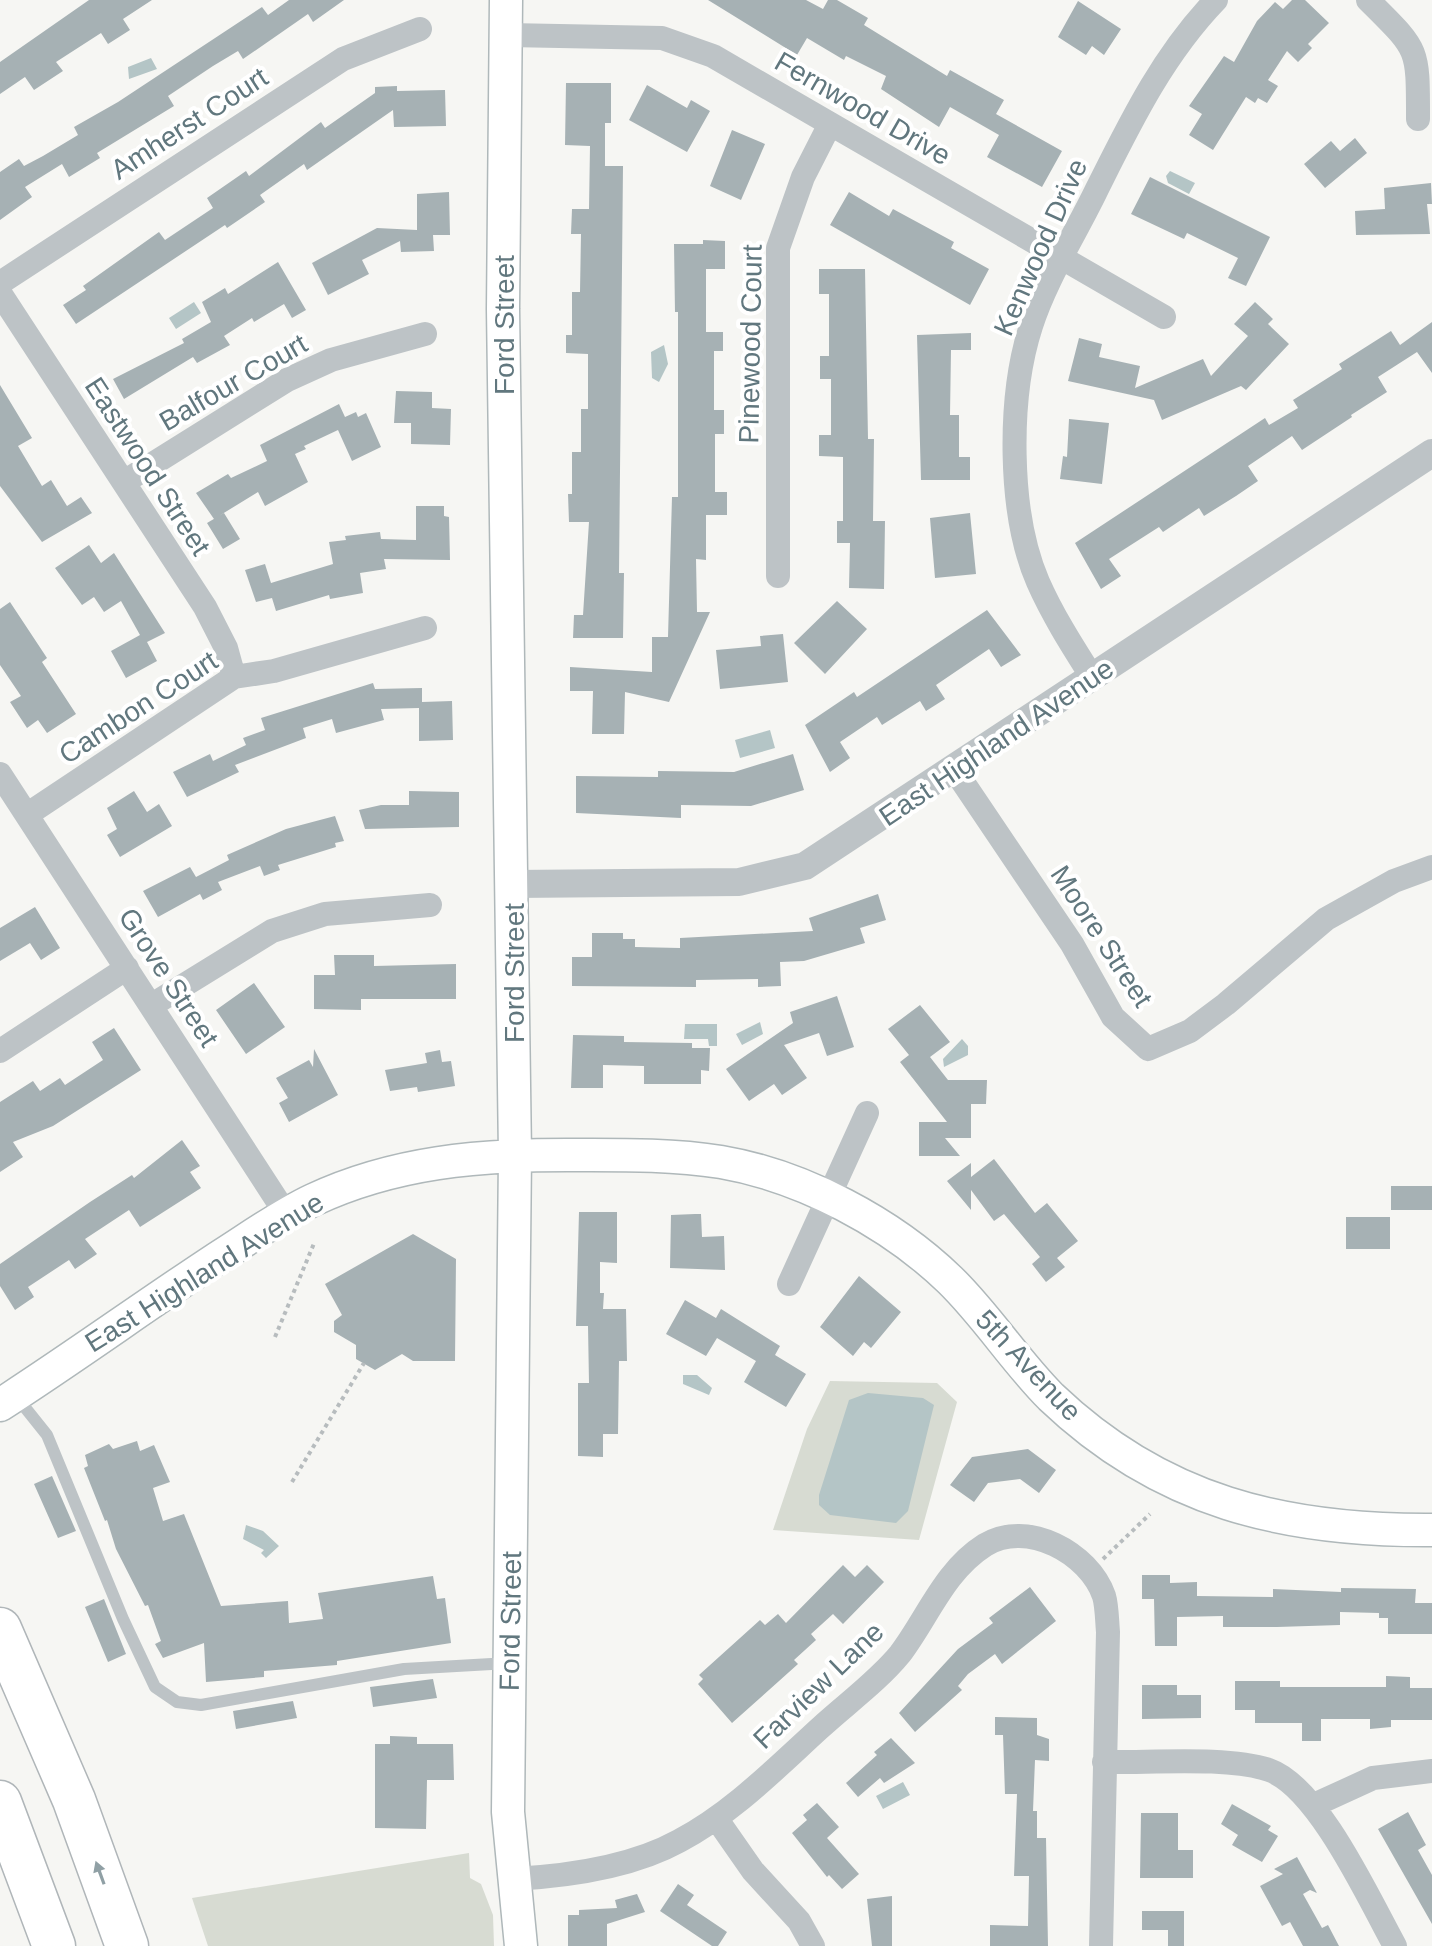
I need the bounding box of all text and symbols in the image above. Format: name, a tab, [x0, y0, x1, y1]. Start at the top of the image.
street label: Fernwood Drive	[769, 46, 956, 171]
street label: Amherst Court	[105, 61, 274, 186]
street label: Kenwood Drive	[988, 154, 1093, 340]
street label: Pinewood Court	[733, 244, 768, 444]
street label: Ford Street	[489, 255, 520, 395]
street label: Balfour Court	[154, 328, 313, 437]
street label: Eastwood Street	[79, 372, 217, 561]
street label: Cambon Court	[53, 645, 223, 770]
street label: East Highland Avenue	[874, 653, 1119, 832]
street label: Moore Street	[1045, 860, 1159, 1013]
street label: Grove Street	[112, 902, 225, 1052]
street label: Ford Street	[499, 903, 530, 1043]
street label: East Highland Avenue	[79, 1186, 329, 1358]
street label: 5th Avenue	[970, 1304, 1088, 1427]
street label: Ford Street	[494, 1551, 527, 1691]
street label: Farview Lane	[747, 1616, 890, 1755]
one-way arrow	[93, 1860, 106, 1884]

